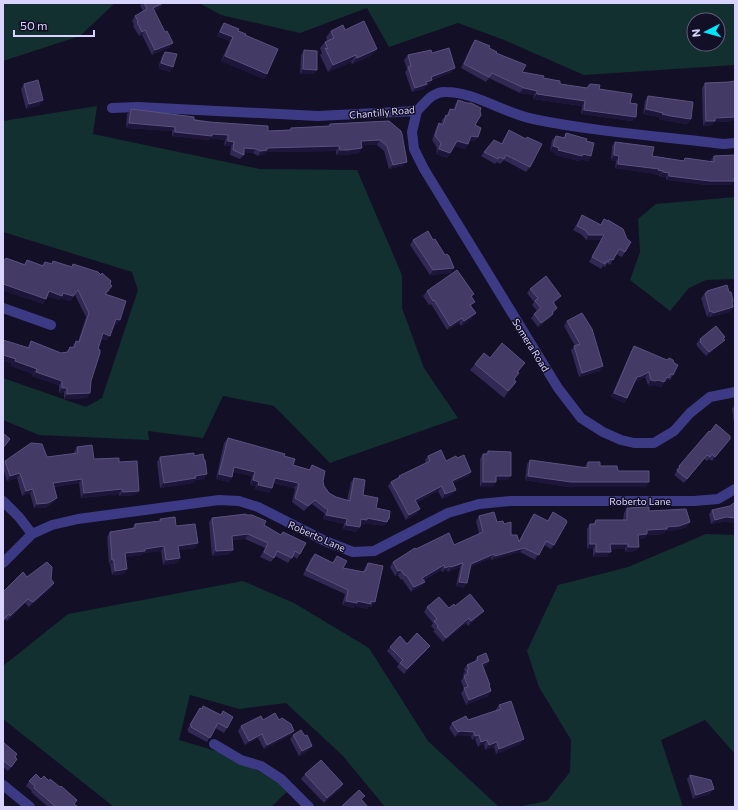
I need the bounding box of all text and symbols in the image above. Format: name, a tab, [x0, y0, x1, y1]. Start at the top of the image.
scale bar	[14, 12, 94, 38]
north arrow	[686, 12, 726, 52]
text: 50 m	[20, 18, 48, 32]
text: N	[689, 28, 702, 38]
street label: Chantilly Road	[349, 103, 415, 121]
street label: Somera Road	[510, 316, 552, 374]
street label: Roberto Lane	[609, 495, 671, 507]
street label: Roberto Lane	[287, 518, 347, 554]

